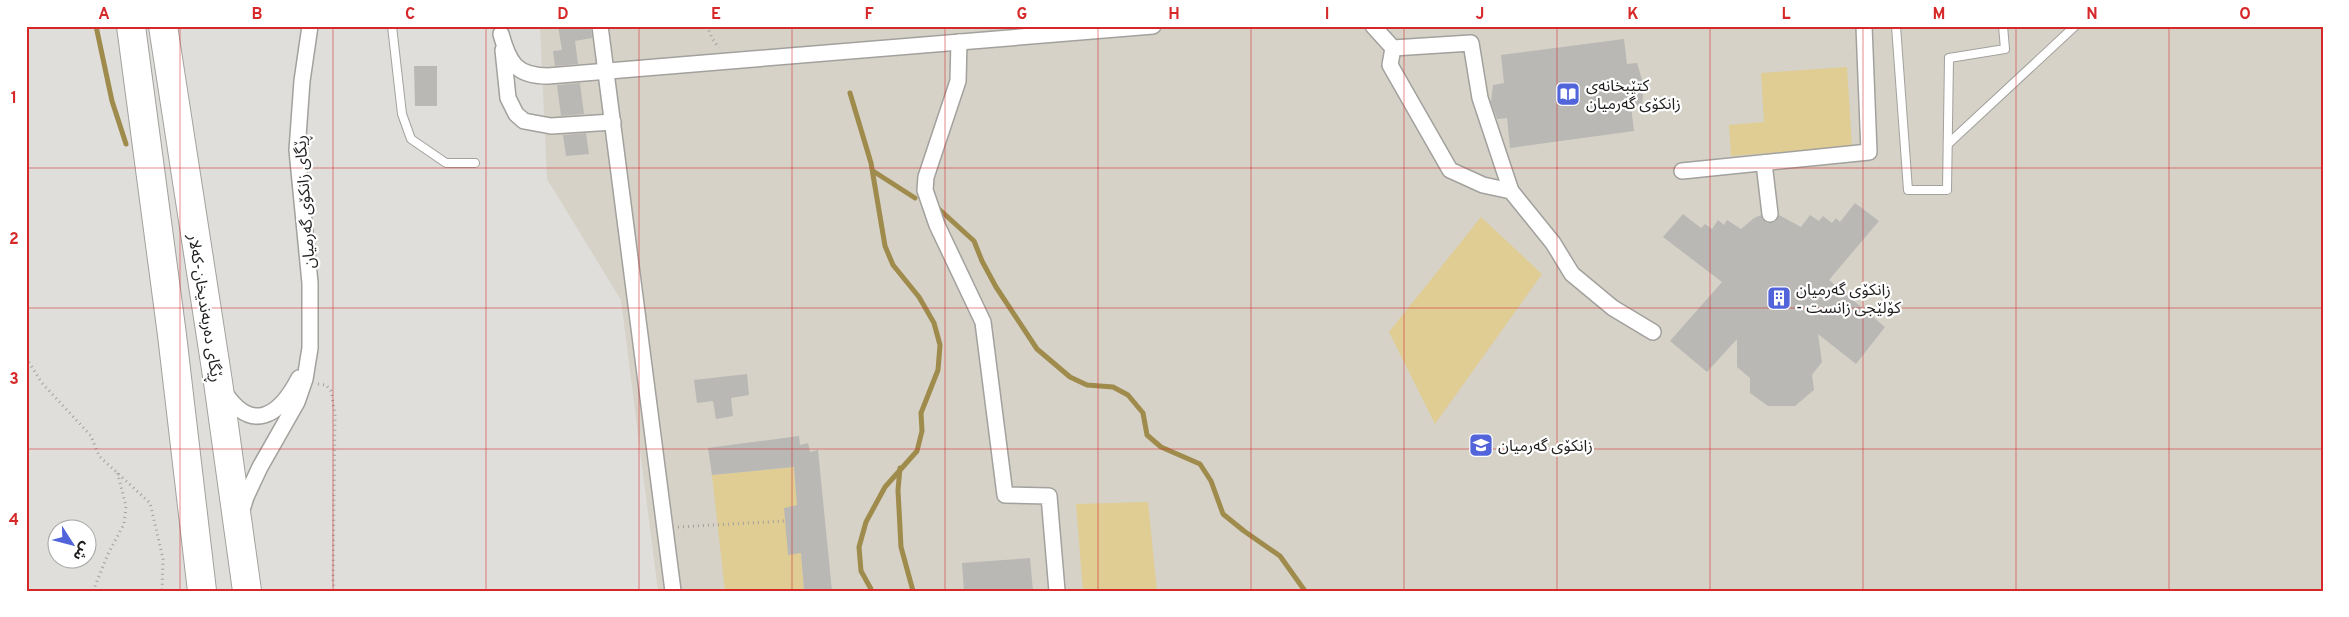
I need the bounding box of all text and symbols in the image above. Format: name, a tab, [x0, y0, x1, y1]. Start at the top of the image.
text: A	[98, 5, 110, 25]
text: B	[251, 5, 263, 25]
text: C	[405, 5, 415, 25]
text: D	[557, 5, 569, 25]
text: E	[711, 5, 721, 25]
text: F	[864, 5, 874, 25]
text: G	[1017, 5, 1027, 25]
text: H	[1168, 5, 1180, 25]
text: I	[1325, 5, 1329, 25]
text: J	[1476, 5, 1484, 25]
text: K	[1627, 5, 1639, 25]
text: L	[1781, 5, 1791, 25]
text: M	[1933, 5, 1945, 25]
text: N	[2086, 5, 2098, 25]
text: O	[2239, 5, 2251, 25]
place label: کتێبخانەی زانکۆی گەرمیان	[1586, 77, 1681, 115]
library icon: کتێبخانەی زانکۆی گەرمیان	[1555, 81, 1581, 107]
text: 1	[11, 89, 17, 109]
street label: ڕێگای زانکۆی گەرمیان	[291, 134, 323, 269]
text: 2	[9, 230, 19, 250]
street label: ڕێگای دەربەندیخان-کەلار	[180, 232, 226, 384]
place label: زانکۆی گەرمیان - کۆلێجی زانست	[1796, 281, 1901, 319]
building icon: زانکۆی گەرمیان - کۆلێجی زانست	[1766, 285, 1792, 311]
text: 3	[9, 370, 19, 390]
school or university icon: زانکۆی گەرمیان	[1468, 432, 1494, 458]
place label: زانکۆی گەرمیان	[1498, 437, 1593, 457]
text: 4	[9, 511, 19, 531]
north arrow	[48, 520, 98, 570]
text: ش	[69, 538, 94, 564]

